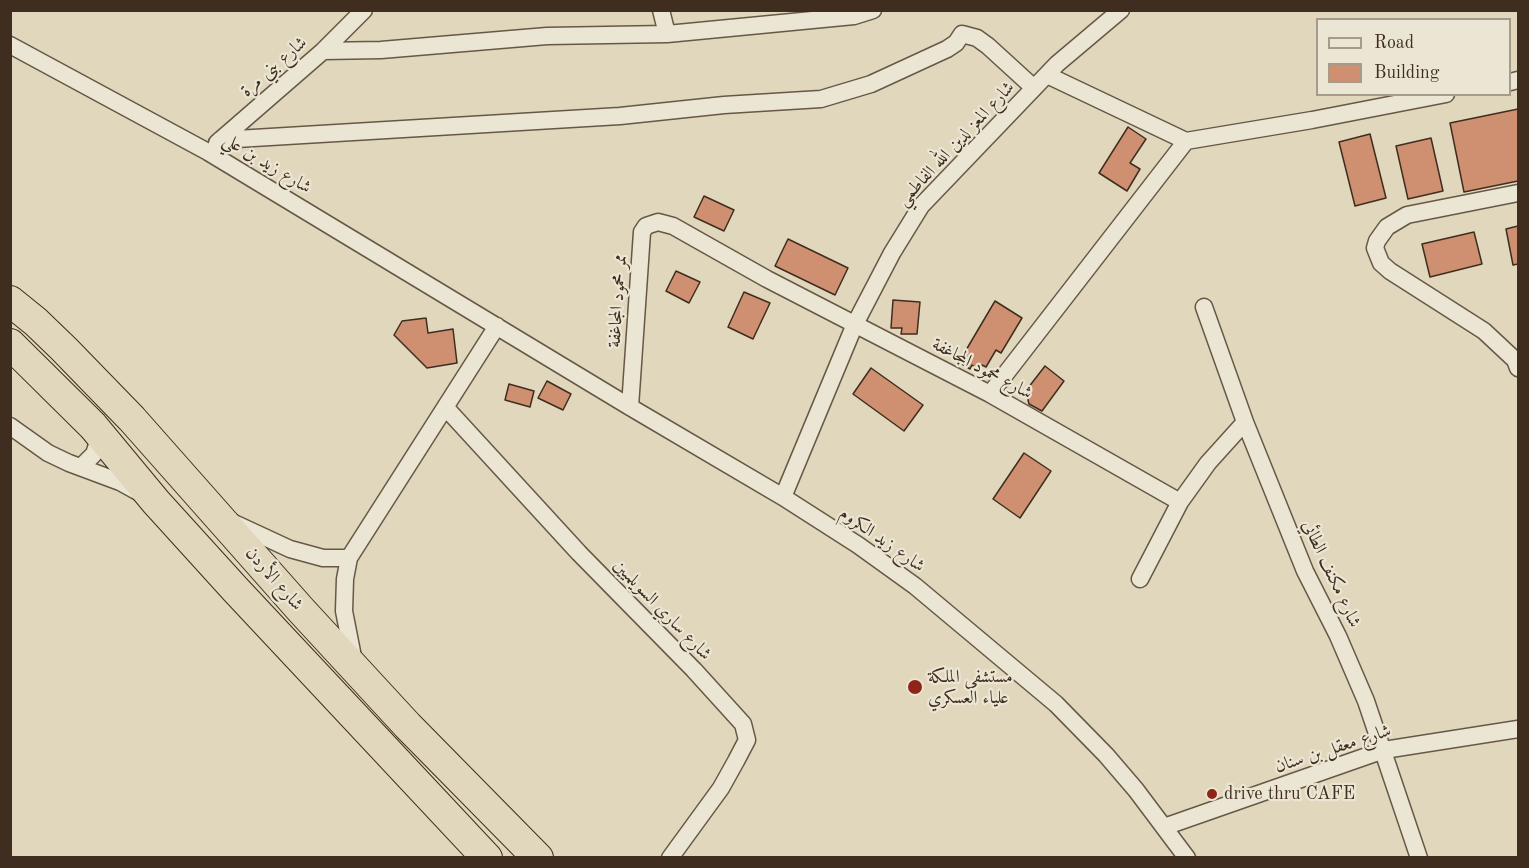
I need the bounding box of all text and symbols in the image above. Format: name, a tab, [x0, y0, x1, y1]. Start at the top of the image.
legend	[1316, 18, 1511, 96]
street label: شارع بني مرة	[236, 32, 312, 102]
text: Road	[1374, 34, 1414, 52]
text: Building	[1374, 64, 1439, 82]
street label: شارع المعز لدين الله الفاطمي	[893, 77, 1019, 211]
street label: شارع زيد بن علي	[219, 129, 315, 199]
street label: ممر محمود المجاغفة	[604, 254, 632, 348]
street label: شارع محمود المجاغفة	[928, 334, 1036, 404]
street label: شارع زيد الكروم	[835, 503, 929, 577]
street label: شارع مكنف الطائي	[1297, 517, 1365, 631]
street label: شارع الأردن	[240, 543, 308, 615]
street label: شارع ساري السويلميين	[608, 555, 716, 665]
place label: مستشفى الملكة علياء العسكري	[928, 666, 1013, 708]
marker: مستشفى الملكة علياء العسكري	[906, 678, 924, 696]
street label: شارع معقل بن سنان	[1272, 720, 1394, 778]
place label: drive thru CAFE	[1224, 783, 1355, 805]
marker: drive thru CAFE	[1205, 787, 1219, 801]

